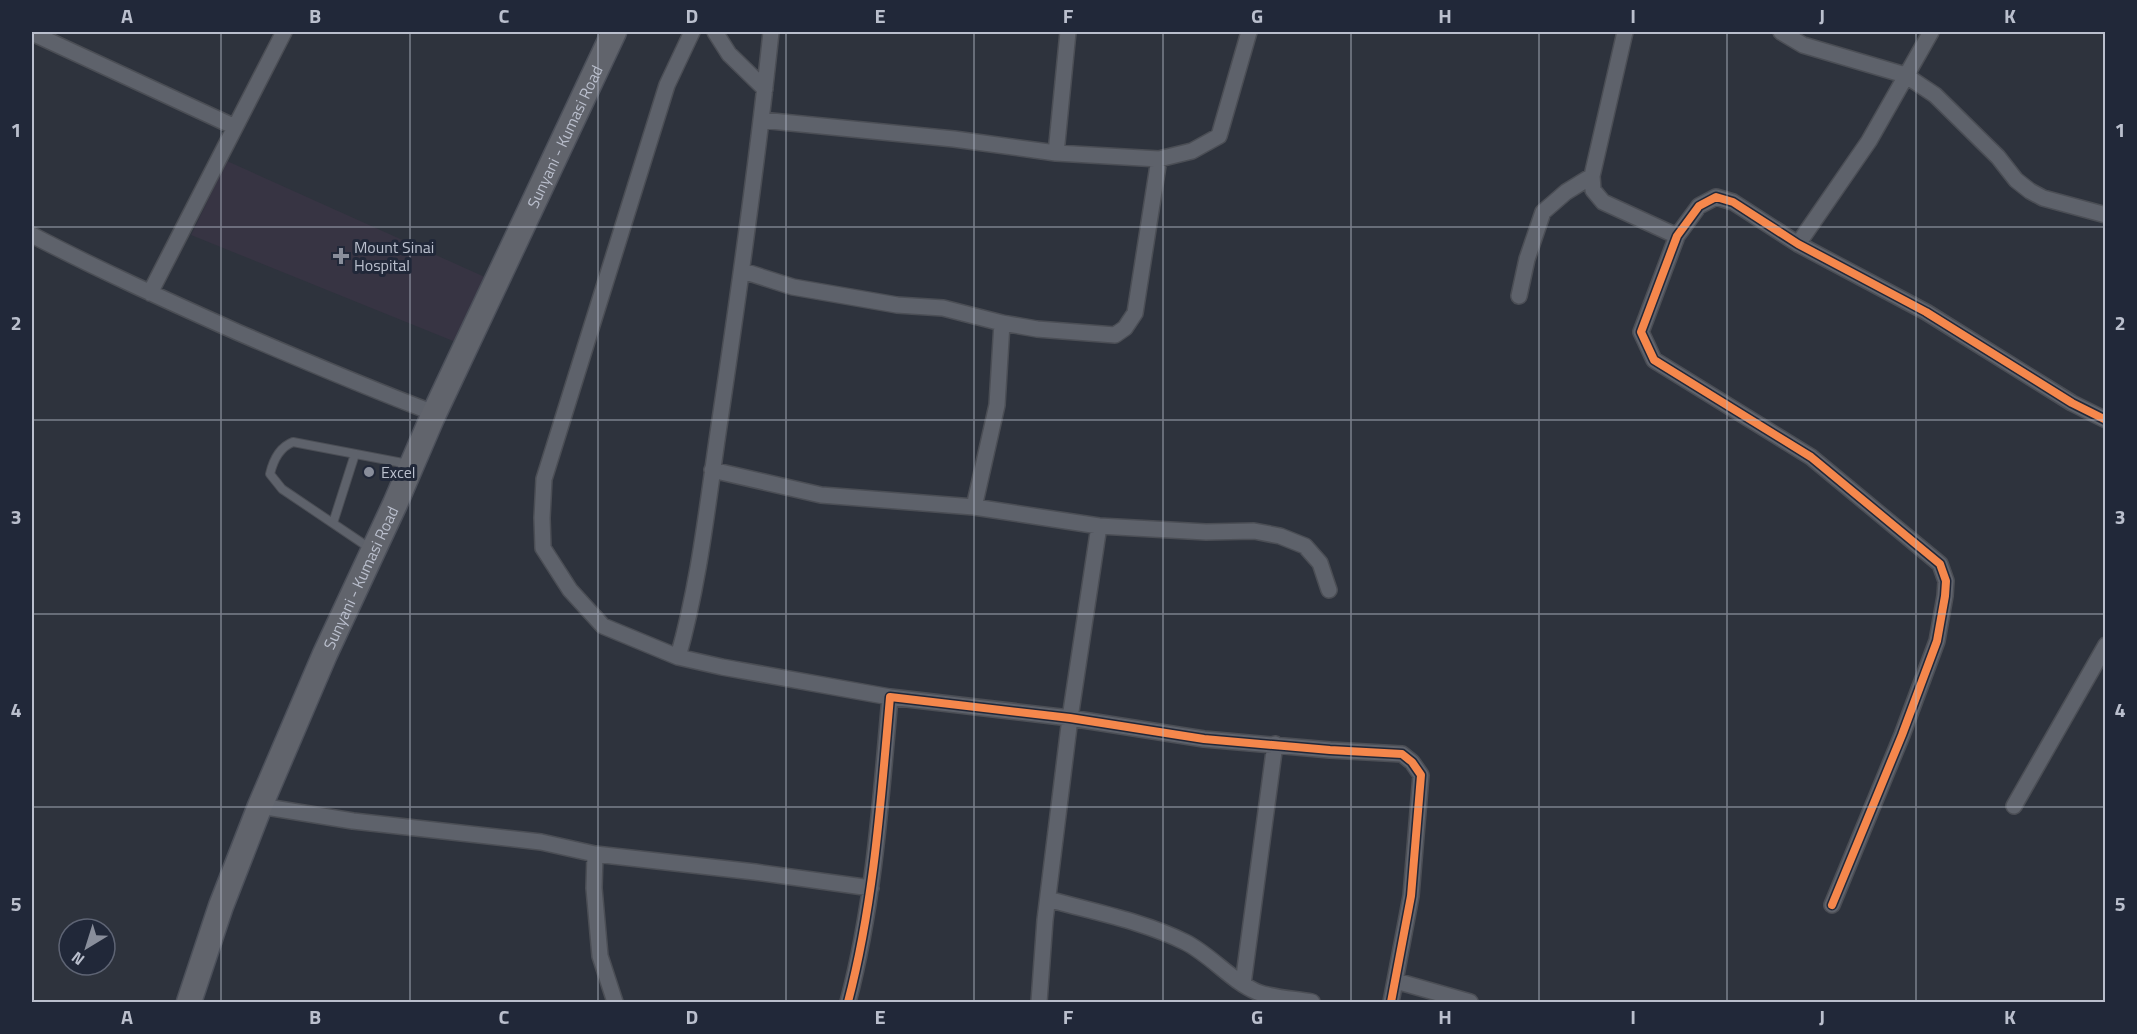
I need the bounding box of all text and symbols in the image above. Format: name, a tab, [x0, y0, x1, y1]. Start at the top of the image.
text: A	[121, 0, 133, 31]
text: B	[309, 0, 321, 31]
text: C	[499, 0, 510, 31]
text: D	[686, 0, 698, 31]
text: E	[874, 0, 886, 31]
text: F	[1063, 0, 1074, 31]
text: G	[1251, 0, 1263, 31]
text: H	[1438, 0, 1452, 31]
text: I	[1630, 0, 1636, 31]
text: J	[1819, 0, 1825, 31]
text: K	[2004, 0, 2016, 31]
street label: Sunyani - Kumasi Road	[521, 61, 609, 212]
text: 1	[10, 114, 22, 145]
text: 1	[2114, 114, 2126, 145]
place label: Mount Sinai Hospital	[354, 235, 434, 277]
marker: Mount Sinai Hospital	[332, 247, 350, 265]
text: 2	[10, 307, 22, 338]
text: 2	[2114, 307, 2126, 338]
place label: Excel	[381, 460, 416, 484]
marker: Excel	[362, 465, 376, 479]
text: 3	[10, 501, 22, 532]
text: 3	[2114, 501, 2126, 532]
street label: Sunyani - Kumasi Road	[317, 502, 404, 653]
text: 4	[10, 694, 22, 725]
text: 4	[2114, 694, 2126, 725]
text: 5	[10, 888, 22, 919]
text: 5	[2114, 888, 2126, 919]
north arrow	[57, 917, 117, 977]
text: N	[66, 946, 90, 972]
text: A	[121, 1001, 133, 1032]
text: B	[309, 1001, 321, 1032]
text: C	[499, 1001, 510, 1032]
text: D	[686, 1001, 698, 1032]
text: E	[874, 1001, 886, 1032]
text: F	[1063, 1001, 1074, 1032]
text: G	[1251, 1001, 1263, 1032]
text: H	[1438, 1001, 1452, 1032]
text: I	[1630, 1001, 1636, 1032]
text: J	[1819, 1001, 1825, 1032]
text: K	[2004, 1001, 2016, 1032]

